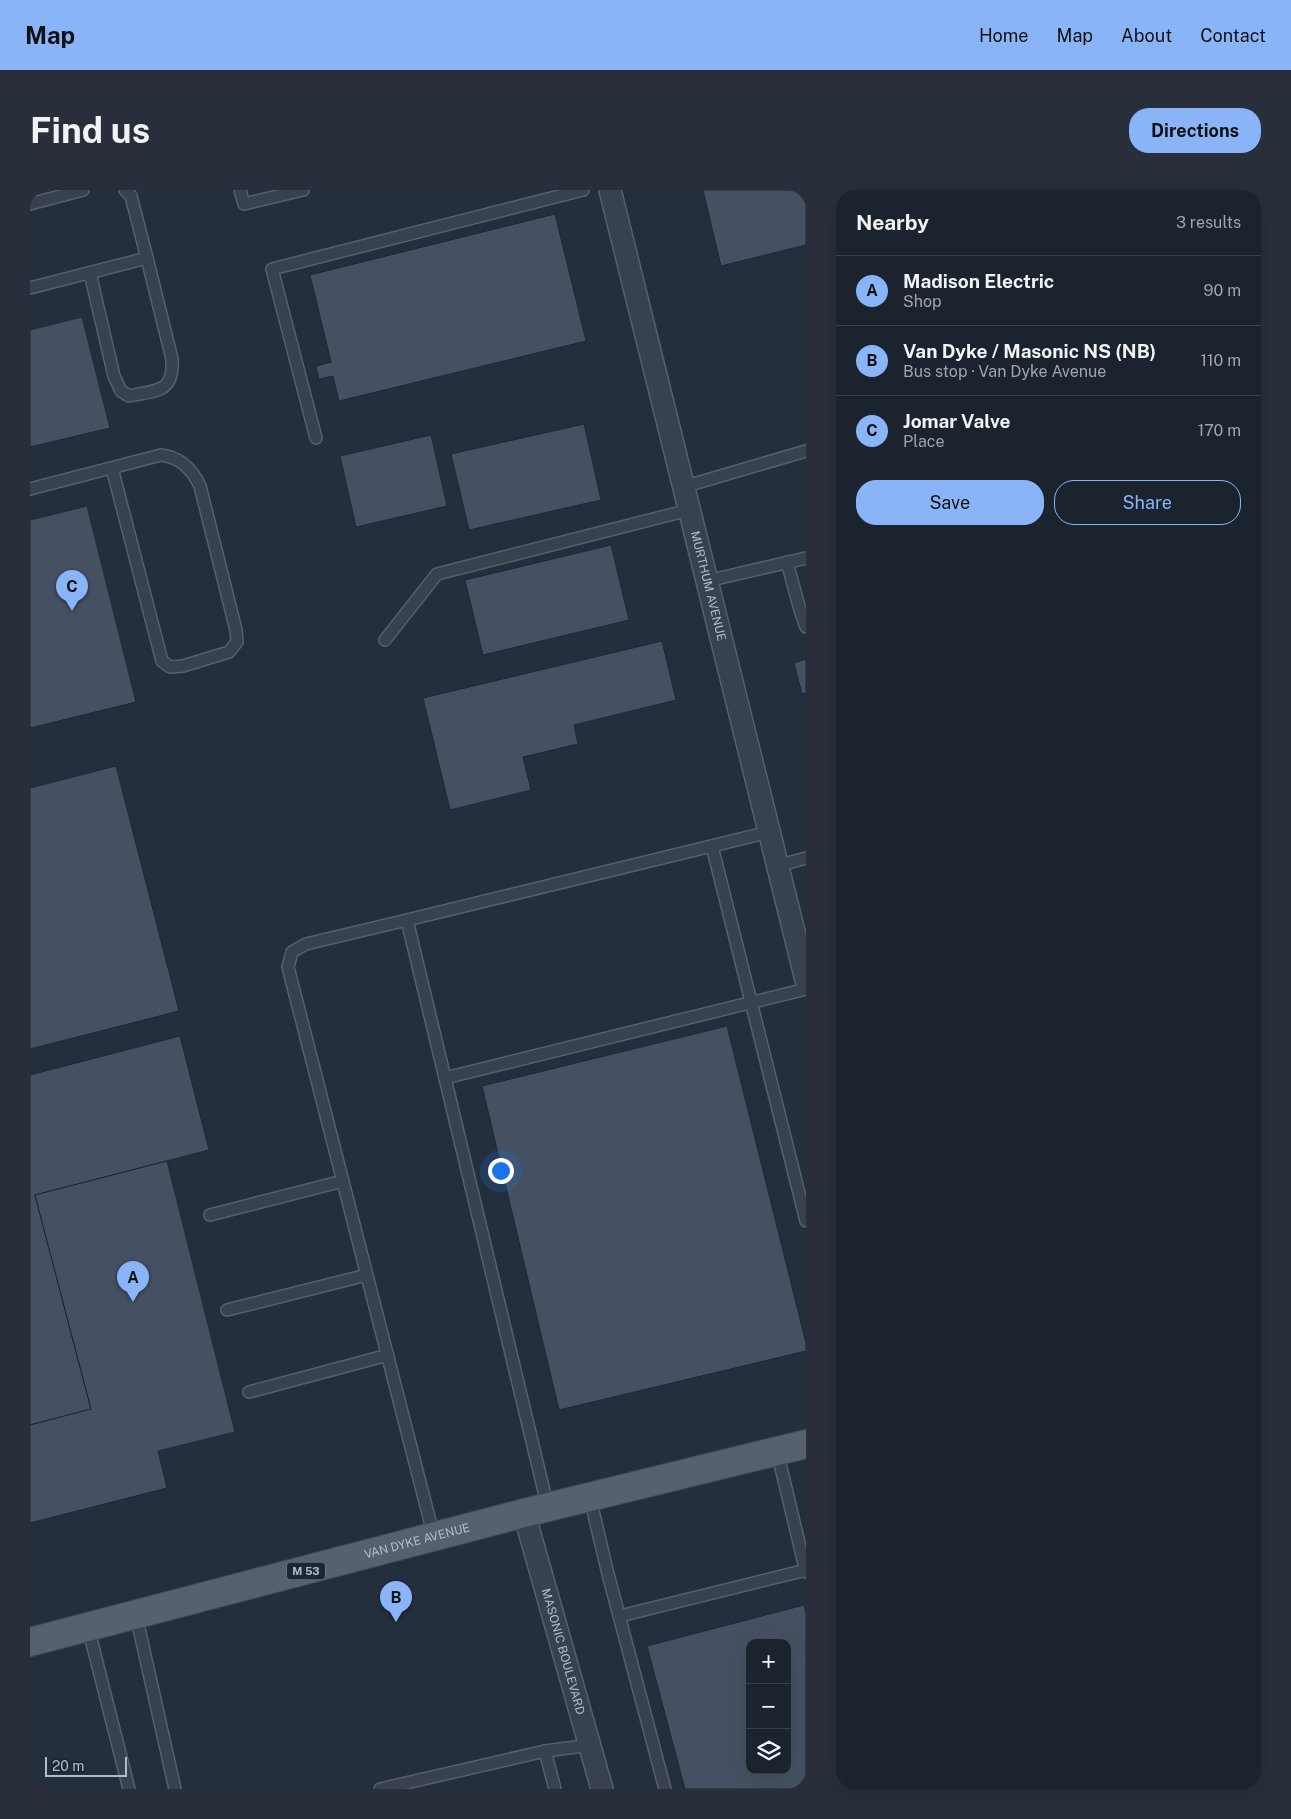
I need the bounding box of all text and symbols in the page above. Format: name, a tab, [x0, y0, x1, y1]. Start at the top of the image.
text: Map	[25, 21, 75, 49]
text: Home	[979, 25, 1029, 46]
text: Map	[1057, 25, 1093, 46]
text: About	[1121, 25, 1172, 46]
text: Contact	[1200, 25, 1266, 46]
button: Directions	[1129, 108, 1261, 153]
text: Find us	[30, 110, 150, 151]
text: Nearby	[856, 210, 929, 235]
text: 3 results	[1176, 213, 1241, 232]
text: Madison Electric	[903, 270, 1054, 292]
text: A	[866, 281, 878, 300]
text: 90 m	[1204, 281, 1241, 300]
text: Shop	[903, 292, 942, 311]
text: Van Dyke / Masonic NS (NB)	[903, 340, 1156, 362]
text: B	[867, 351, 877, 370]
text: 110 m	[1200, 351, 1241, 370]
text: Bus stop · Van Dyke Avenue	[903, 362, 1106, 381]
text: Jomar Valve	[903, 410, 1011, 432]
text: C	[866, 421, 878, 440]
text: 170 m	[1198, 421, 1241, 440]
text: Place	[903, 432, 945, 451]
button: Save	[856, 480, 1044, 525]
button: Share	[1054, 480, 1241, 525]
street label: MURTHUM AVENUE	[688, 530, 729, 642]
pin: C	[56, 570, 88, 611]
your location	[488, 1158, 514, 1184]
pin: A	[117, 1261, 149, 1302]
street label: VAN DYKE AVENUE	[363, 1520, 471, 1561]
road number: M 53	[287, 1562, 325, 1580]
pin: B	[380, 1581, 412, 1622]
street label: MASONIC BOULEVARD	[539, 1587, 588, 1716]
map controls	[746, 1639, 791, 1774]
button: +	[746, 1639, 791, 1684]
button: −	[746, 1684, 791, 1729]
button: layers	[746, 1729, 791, 1774]
scale bar	[45, 1754, 128, 1777]
text: 20 m	[52, 1758, 84, 1774]

